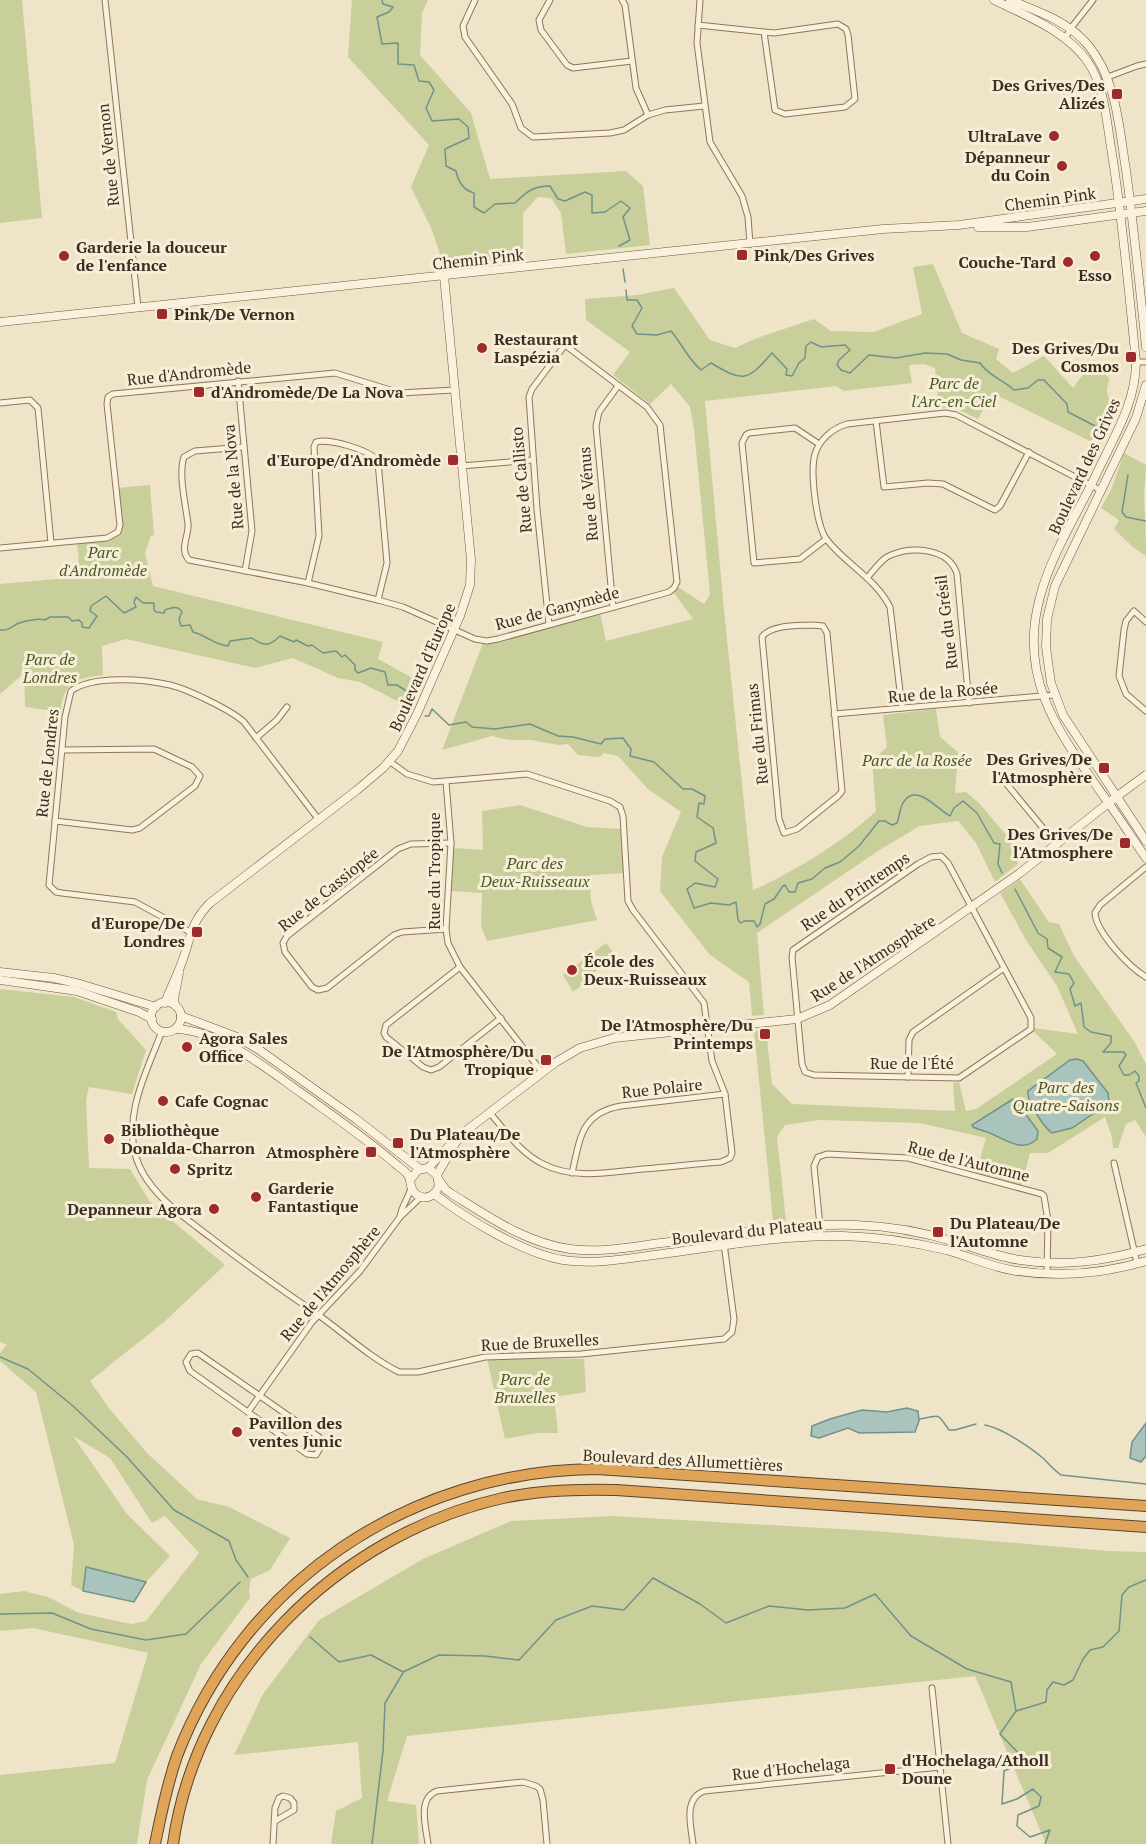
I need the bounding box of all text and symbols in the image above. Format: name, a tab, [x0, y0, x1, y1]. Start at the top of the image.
place label: Des Grives/Des Alizés	[992, 74, 1105, 114]
marker: Des Grives/Des Alizés	[1110, 87, 1124, 101]
street label: Rue de Vernon	[92, 102, 124, 207]
place label: UltraLave	[968, 125, 1042, 147]
marker: UltraLave	[1047, 129, 1061, 143]
place label: Dépanneur du Coin	[965, 146, 1051, 186]
marker: Dépanneur du Coin	[1055, 159, 1069, 173]
street label: Chemin Pink	[1003, 182, 1098, 216]
place label: Garderie la douceur de l'enfance	[76, 236, 227, 276]
street label: Chemin Pink	[431, 243, 526, 275]
place label: Pink/Des Grives	[754, 244, 874, 266]
marker: Pink/Des Grives	[735, 248, 749, 262]
marker: Garderie la douceur de l'enfance	[57, 249, 71, 263]
marker: Esso	[1088, 249, 1102, 263]
place label: Couche-Tard	[958, 251, 1056, 273]
marker: Couche-Tard	[1061, 255, 1075, 269]
place label: Esso	[1078, 264, 1112, 286]
place label: Pink/De Vernon	[174, 303, 296, 325]
marker: Pink/De Vernon	[155, 307, 169, 321]
place label: Restaurant Laspézia	[494, 328, 579, 368]
place label: Des Grives/Du Cosmos	[1012, 337, 1119, 377]
marker: Restaurant Laspézia	[475, 341, 489, 355]
marker: Des Grives/Du Cosmos	[1124, 350, 1138, 364]
street label: Rue d'Andromède	[126, 356, 252, 390]
park label: Parc de l'Arc-en-Ciel	[911, 372, 997, 412]
place label: d'Andromède/De La Nova	[211, 381, 404, 403]
marker: d'Andromède/De La Nova	[192, 385, 206, 399]
street label: Boulevard des Grives	[1043, 394, 1125, 538]
street label: Rue de la Nova	[217, 424, 249, 530]
street label: Rue de Callisto	[505, 426, 537, 534]
street label: Rue de Vénus	[573, 446, 603, 542]
place label: d'Europe/d'Andromède	[267, 449, 441, 471]
marker: d'Europe/d'Andromède	[446, 453, 460, 467]
park label: Parc d'Andromède	[59, 541, 147, 581]
street label: Rue du Grésil	[929, 573, 963, 671]
street label: Rue de Ganymède	[493, 581, 621, 635]
street label: Boulevard d'Europe	[384, 599, 460, 735]
park label: Parc de Londres	[22, 648, 77, 688]
street label: Rue de la Rosée	[887, 676, 999, 708]
street label: Rue du Frimas	[741, 682, 773, 786]
street label: Rue de Londres	[30, 707, 64, 818]
place label: Des Grives/De l'Atmosphère	[986, 748, 1092, 788]
park label: Parc de la Rosée	[861, 749, 972, 771]
marker: Des Grives/De l'Atmosphère	[1097, 761, 1111, 775]
street label: Rue du Tropique	[423, 812, 445, 930]
place label: Des Grives/De l'Atmosphere	[1007, 823, 1113, 863]
marker: Des Grives/De l'Atmosphere	[1118, 836, 1132, 850]
street label: Rue de Cassiopée	[273, 842, 383, 936]
street label: Rue du Printemps	[796, 846, 914, 936]
park label: Parc des Deux-Ruisseaux	[479, 852, 590, 892]
street label: Rue de l'Atmosphère	[806, 909, 940, 1007]
place label: d'Europe/De Londres	[91, 912, 185, 952]
marker: d'Europe/De Londres	[190, 925, 204, 939]
place label: École des Deux-Ruisseaux	[584, 950, 707, 990]
marker: École des Deux-Ruisseaux	[565, 963, 579, 977]
place label: De l'Atmosphère/Du Printemps	[601, 1014, 753, 1054]
place label: Agora Sales Office	[199, 1027, 288, 1067]
marker: De l'Atmosphère/Du Printemps	[758, 1027, 772, 1041]
marker: Agora Sales Office	[180, 1040, 194, 1054]
place label: De l'Atmosphère/Du Tropique	[382, 1040, 534, 1080]
street label: Rue de l'Été	[870, 1052, 954, 1074]
marker: De l'Atmosphère/Du Tropique	[539, 1053, 553, 1067]
street label: Rue Polaire	[621, 1073, 703, 1103]
park label: Parc des Quatre-Saisons	[1013, 1076, 1120, 1116]
place label: Cafe Cognac	[175, 1090, 269, 1112]
marker: Cafe Cognac	[156, 1094, 170, 1108]
place label: Bibliothèque Donalda-Charron	[121, 1119, 256, 1159]
place label: Du Plateau/De l'Atmosphère	[410, 1123, 521, 1163]
marker: Bibliothèque Donalda-Charron	[102, 1132, 116, 1146]
street label: Rue de l'Automne	[906, 1135, 1032, 1187]
marker: Du Plateau/De l'Atmosphère	[391, 1136, 405, 1150]
place label: Atmosphère	[266, 1141, 359, 1163]
marker: Atmosphère	[364, 1145, 378, 1159]
place label: Spritz	[187, 1158, 232, 1180]
marker: Spritz	[168, 1162, 182, 1176]
place label: Garderie Fantastique	[268, 1177, 359, 1217]
marker: Garderie Fantastique	[249, 1190, 263, 1204]
place label: Depanneur Agora	[67, 1198, 202, 1220]
marker: Depanneur Agora	[207, 1202, 221, 1216]
street label: Boulevard du Plateau	[671, 1212, 823, 1250]
place label: Du Plateau/De l'Automne	[950, 1212, 1061, 1252]
street label: Rue de l'Atmosphère	[275, 1220, 385, 1346]
marker: Du Plateau/De l'Automne	[931, 1225, 945, 1239]
street label: Rue de Bruxelles	[480, 1328, 600, 1356]
park label: Parc de Bruxelles	[493, 1368, 556, 1408]
place label: Pavillon des ventes Junic	[248, 1412, 342, 1452]
marker: Pavillon des ventes Junic	[230, 1425, 244, 1439]
street label: Boulevard des Allumettières	[582, 1444, 784, 1476]
place label: d'Hochelaga/Atholl Doune	[902, 1749, 1049, 1789]
street label: Rue d'Hochelaga	[731, 1751, 851, 1785]
marker: d'Hochelaga/Atholl Doune	[883, 1762, 897, 1776]

